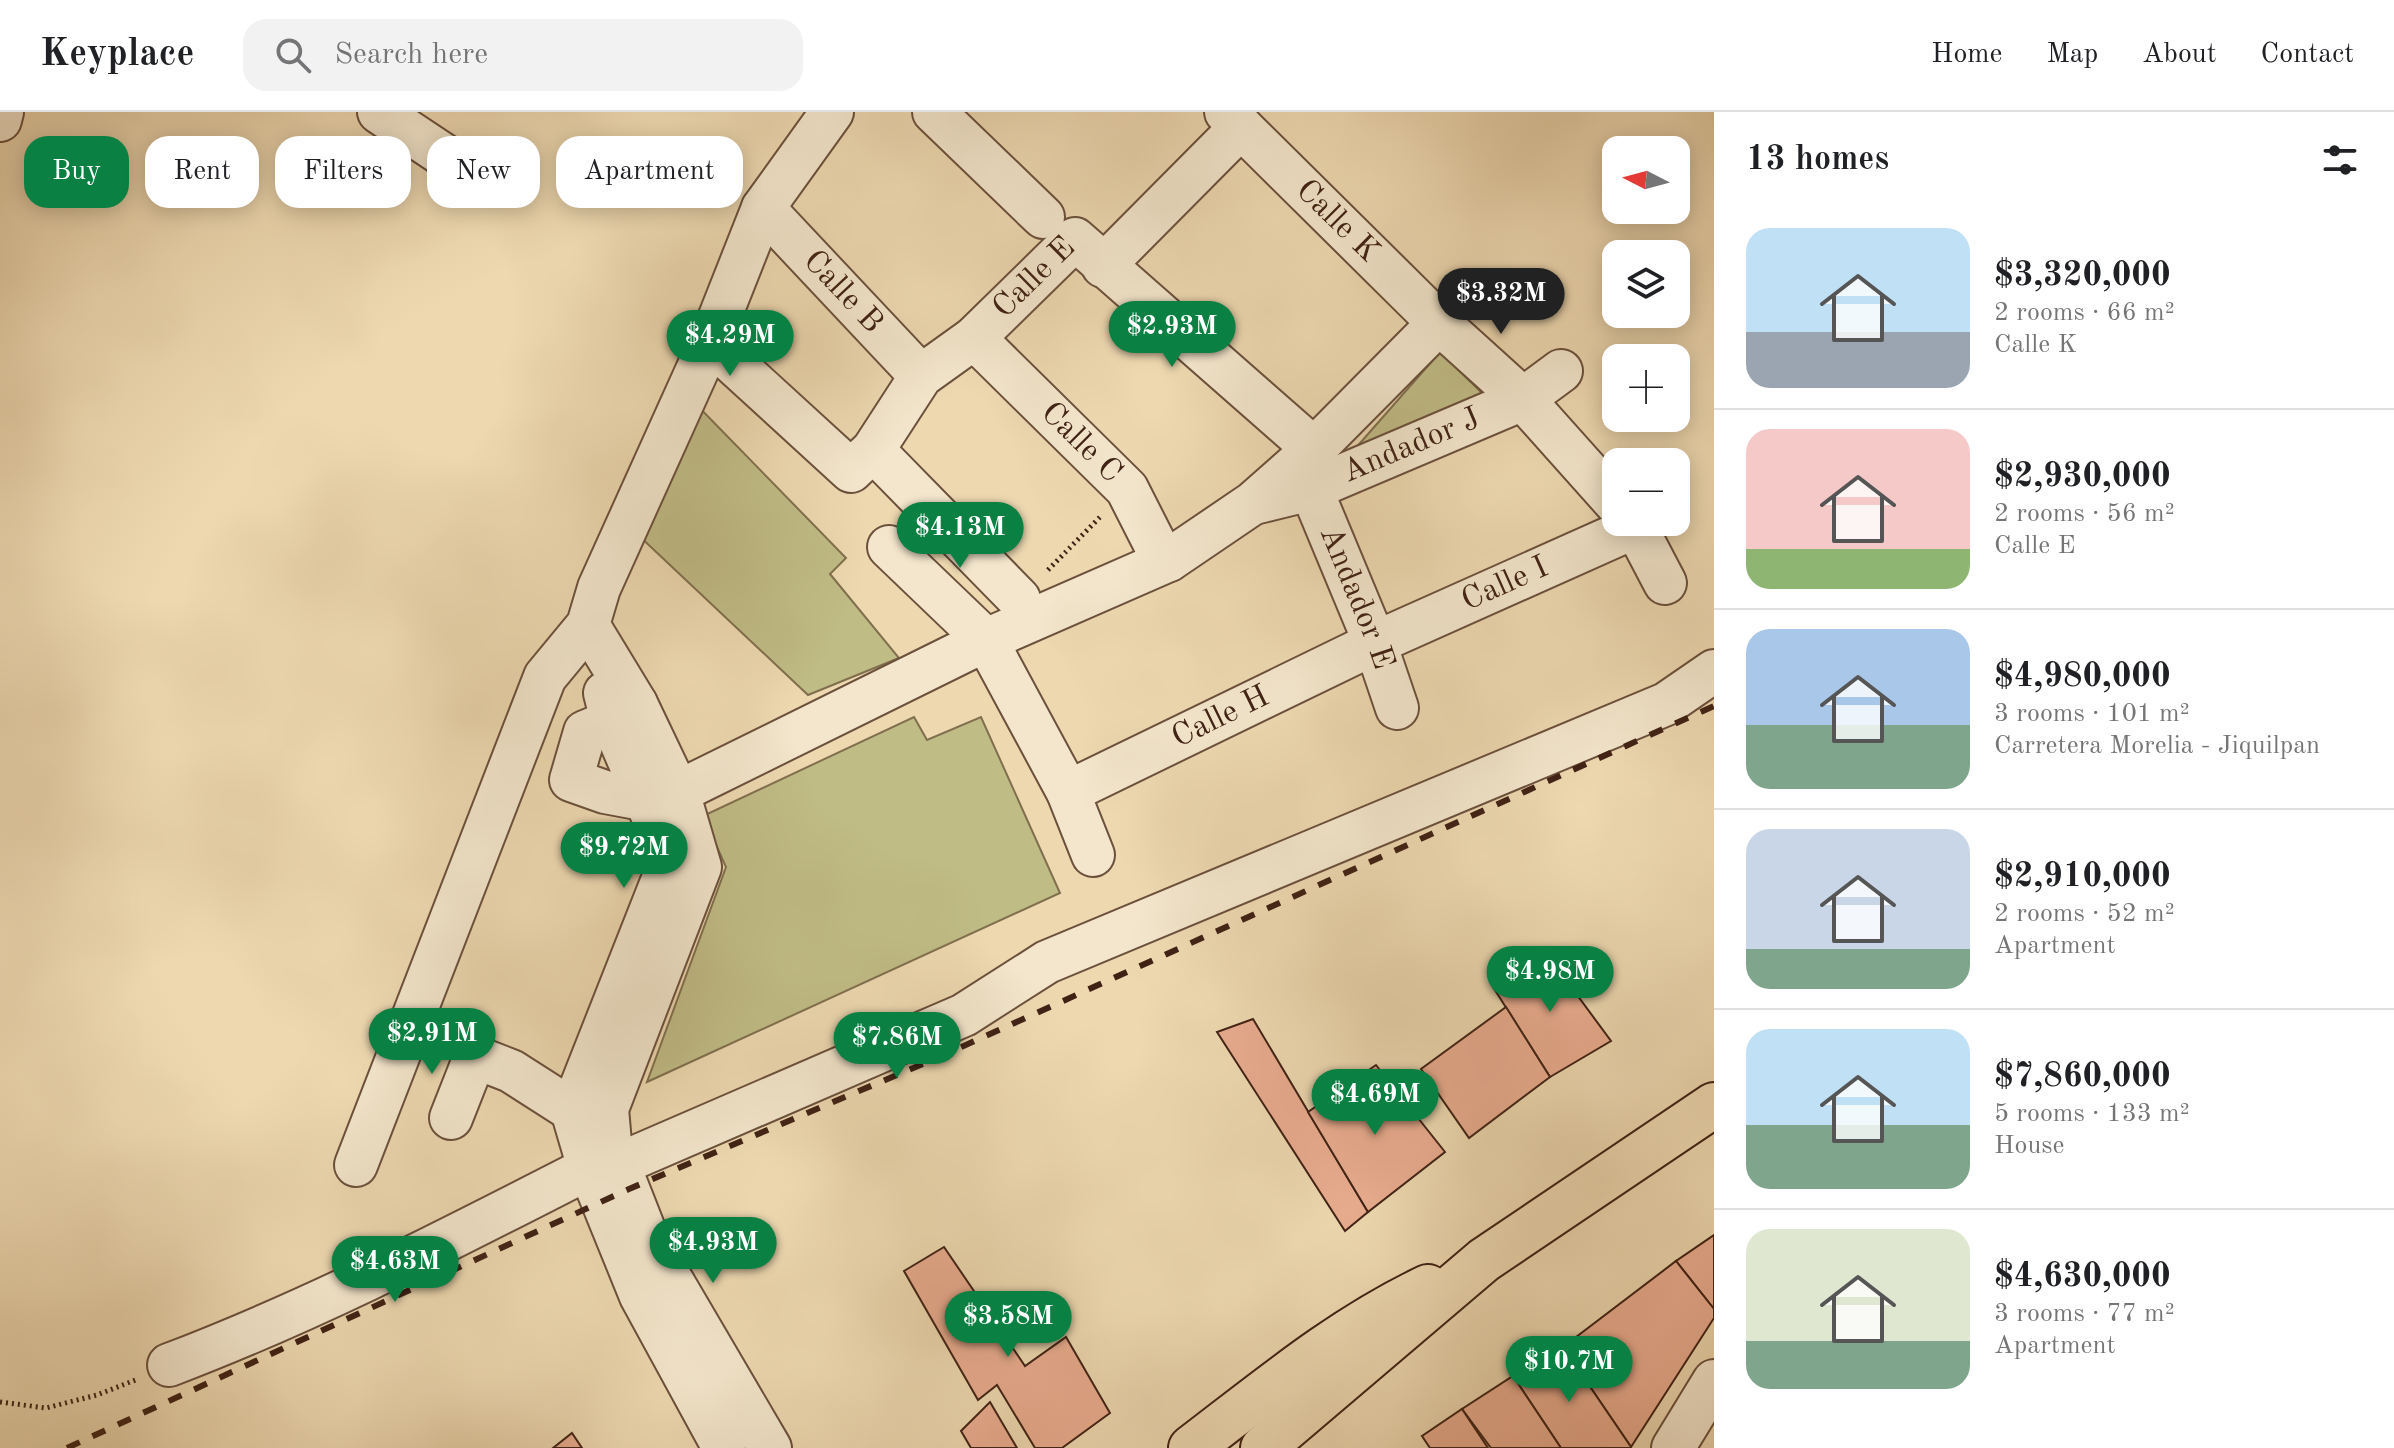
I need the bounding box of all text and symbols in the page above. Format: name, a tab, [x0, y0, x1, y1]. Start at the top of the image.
search box	[243, 19, 803, 91]
icon: search	[271, 33, 315, 77]
text: Keyplace	[40, 36, 195, 74]
text: Search here	[335, 40, 488, 70]
text: Home	[1931, 41, 2002, 69]
text: Map	[2046, 41, 2098, 69]
text: About	[2142, 41, 2217, 69]
text: Contact	[2261, 41, 2354, 69]
chip: Buy	[24, 136, 129, 208]
chip: Rent	[145, 136, 259, 208]
chip: Filters	[275, 136, 411, 208]
chip: New	[427, 136, 540, 208]
chip: Apartment	[556, 136, 743, 208]
north arrow	[1602, 136, 1690, 224]
map controls	[1602, 136, 1690, 536]
icon: filters	[2318, 138, 2362, 182]
text: 13 homes	[1746, 143, 1889, 177]
street label: Calle K	[1289, 174, 1384, 269]
street label: Calle E	[988, 232, 1082, 325]
button: layers	[1602, 240, 1690, 328]
street label: Calle B	[796, 245, 888, 340]
text: $3,320,000	[1994, 259, 2171, 293]
icon: home	[1810, 260, 1906, 356]
pin: $3.32M	[1436, 268, 1566, 336]
text: $3.32M	[1456, 281, 1546, 307]
text: 2 rooms · 66 m²	[1994, 300, 2175, 326]
pin: $2.93M	[1107, 301, 1237, 369]
pin: $4.29M	[665, 310, 795, 378]
text: $2.93M	[1127, 314, 1217, 340]
text: $4.29M	[685, 323, 775, 349]
text: Calle K	[1994, 332, 2077, 358]
button: +	[1602, 344, 1690, 432]
street label: Calle C	[1034, 397, 1127, 490]
street label: Andador J	[1338, 403, 1485, 490]
button: −	[1602, 448, 1690, 536]
text: $2,930,000	[1994, 460, 2171, 494]
icon: home	[1810, 461, 1906, 557]
text: 2 rooms · 56 m²	[1994, 501, 2175, 527]
pin: $4.13M	[895, 502, 1025, 570]
text: $4.13M	[915, 515, 1005, 541]
street label: Andador E	[1313, 522, 1399, 673]
text: Calle E	[1994, 533, 2075, 559]
street label: Calle I	[1457, 552, 1553, 618]
text: $4,980,000	[1994, 660, 2171, 694]
icon: home	[1810, 661, 1906, 757]
street label: Calle H	[1167, 681, 1274, 755]
text: 3 rooms · 101 m²	[1994, 701, 2190, 727]
text: Carretera Morelia - Jiquilpan	[1994, 733, 2320, 759]
pin: $9.72M	[559, 822, 689, 890]
text: $9.72M	[579, 835, 669, 861]
text: $2,910,000	[1994, 860, 2171, 894]
icon: home	[1810, 861, 1906, 957]
text: 2 rooms · 52 m²	[1994, 901, 2175, 927]
text: Apartment	[1994, 933, 2116, 959]
pin: $4.98M	[1485, 946, 1615, 1014]
text: $4.98M	[1505, 959, 1595, 985]
pin: $2.91M	[367, 1008, 497, 1076]
pin: $7.86M	[832, 1012, 962, 1080]
text: $2.91M	[387, 1021, 477, 1047]
text: $7.86M	[852, 1025, 942, 1051]
text: $7,860,000	[1994, 1060, 2171, 1094]
icon: home	[1810, 1061, 1906, 1157]
pin: $4.69M	[1310, 1069, 1440, 1137]
text: $4.69M	[1330, 1082, 1420, 1108]
text: 5 rooms · 133 m²	[1994, 1101, 2190, 1127]
text: House	[1994, 1133, 2065, 1159]
pin: $4.93M	[648, 1217, 778, 1285]
text: $4.93M	[668, 1230, 758, 1256]
pin: $4.63M	[330, 1236, 460, 1304]
text: $4.63M	[350, 1249, 440, 1275]
text: $4,630,000	[1994, 1260, 2171, 1294]
icon: home	[1810, 1261, 1906, 1357]
pin: $3.58M	[943, 1291, 1073, 1359]
text: 3 rooms · 77 m²	[1994, 1301, 2175, 1327]
text: $3.58M	[963, 1304, 1053, 1330]
text: Apartment	[1994, 1333, 2116, 1359]
pin: $10.7M	[1504, 1336, 1634, 1404]
text: $10.7M	[1524, 1349, 1614, 1375]

